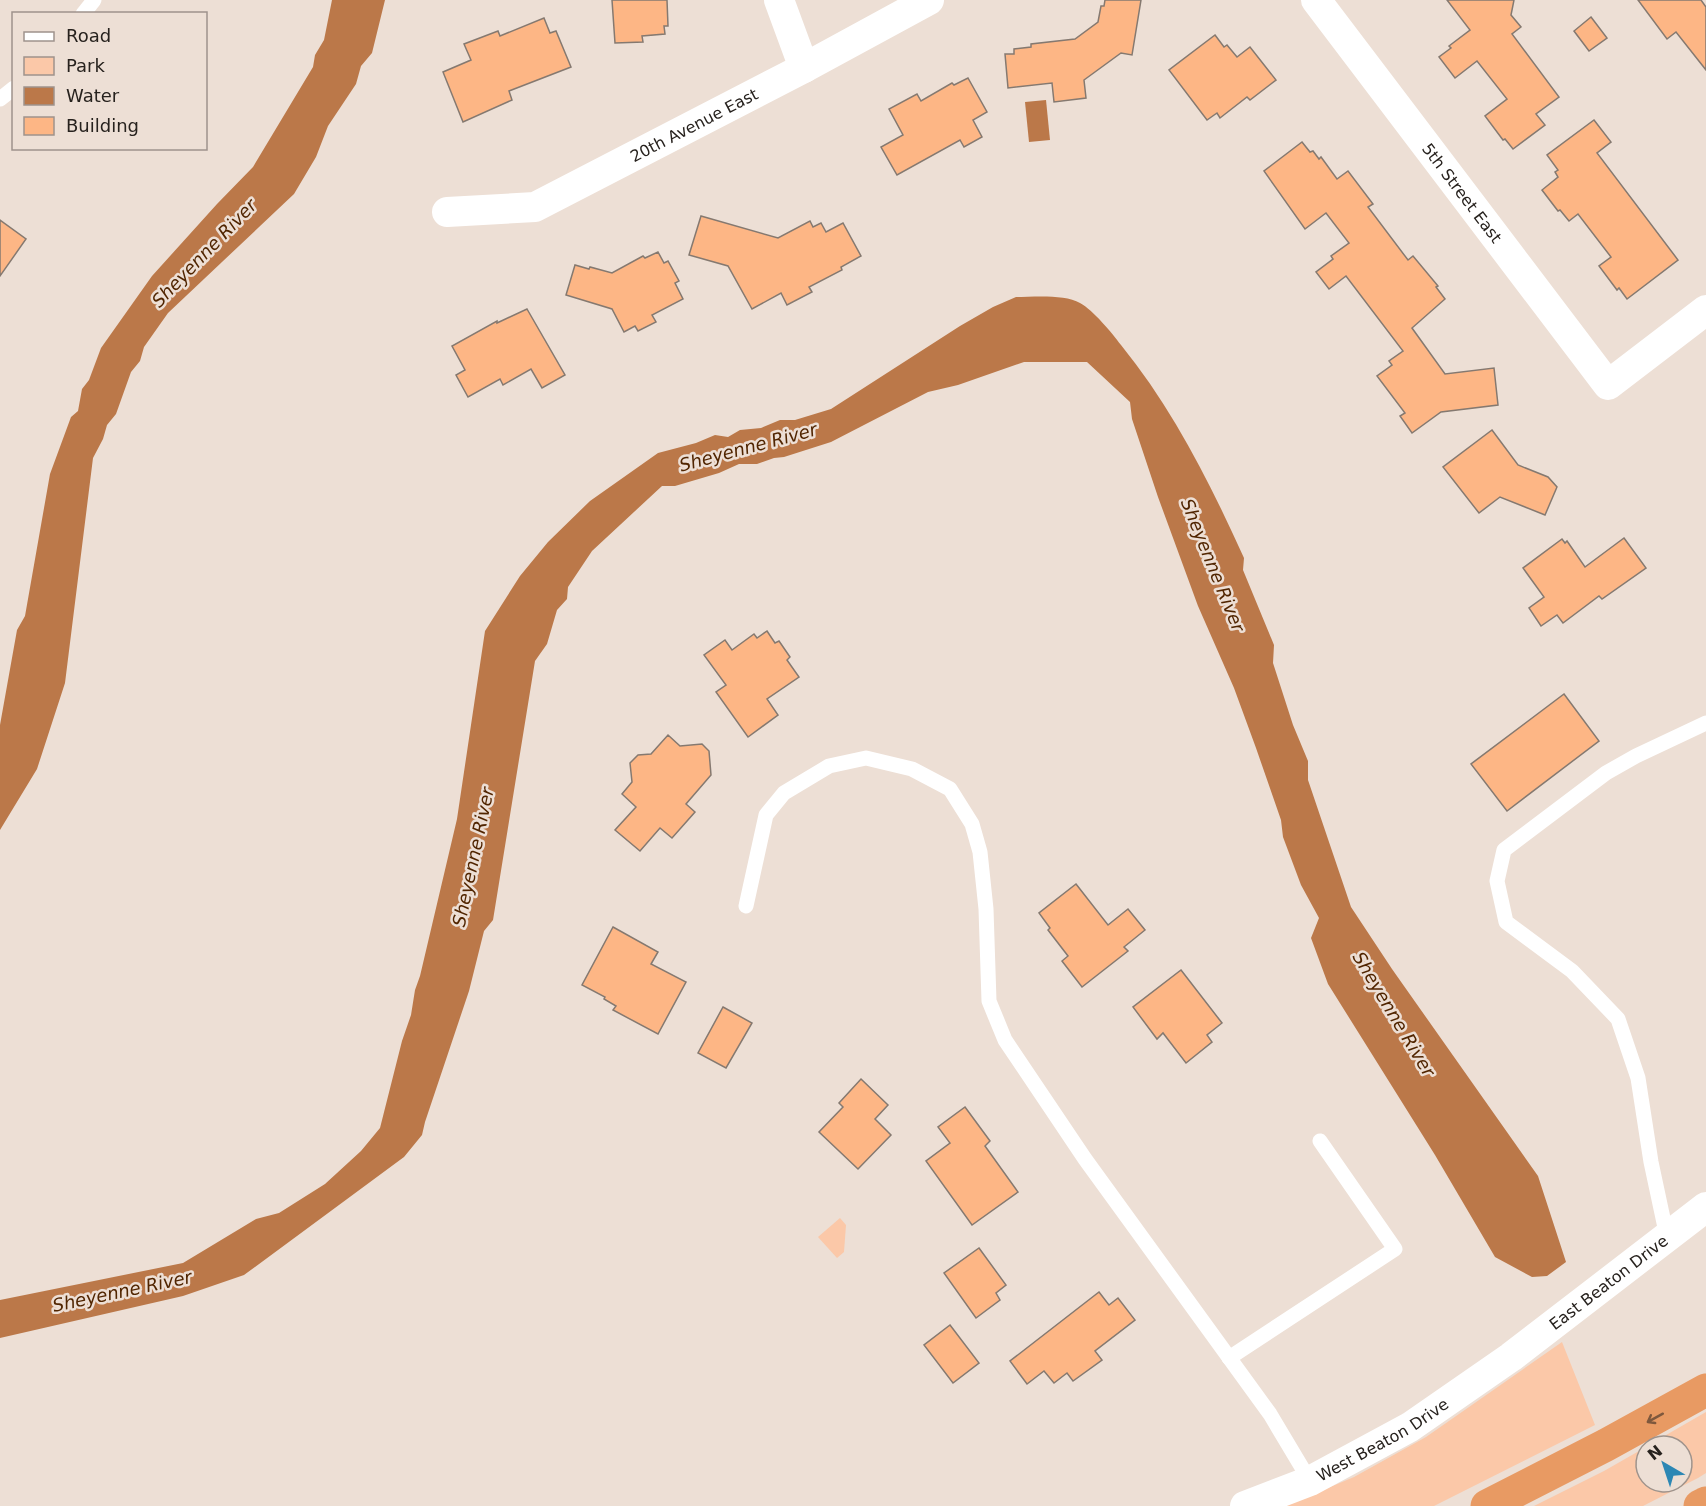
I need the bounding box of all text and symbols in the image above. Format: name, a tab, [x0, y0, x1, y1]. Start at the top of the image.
legend	[12, 12, 207, 150]
text: Road	[66, 25, 111, 46]
text: Park	[66, 55, 105, 76]
street label: 20th Avenue East	[627, 84, 761, 166]
text: Water	[66, 85, 120, 106]
text: Building	[66, 115, 139, 136]
street label: 5th Street East	[1418, 139, 1506, 246]
water label: Sheyenne River	[147, 194, 262, 311]
water label: Sheyenne River	[677, 418, 821, 476]
water label: Sheyenne River	[1177, 495, 1250, 636]
water label: Sheyenne River	[448, 784, 498, 929]
water label: Sheyenne River	[1348, 948, 1440, 1082]
street label: East Beaton Drive	[1545, 1231, 1671, 1334]
water label: Sheyenne River	[50, 1266, 195, 1316]
street label: West Beaton Drive	[1313, 1394, 1452, 1485]
one-way arrow	[1646, 1413, 1664, 1424]
north arrow	[1634, 1434, 1694, 1494]
text: N	[1644, 1441, 1666, 1464]

